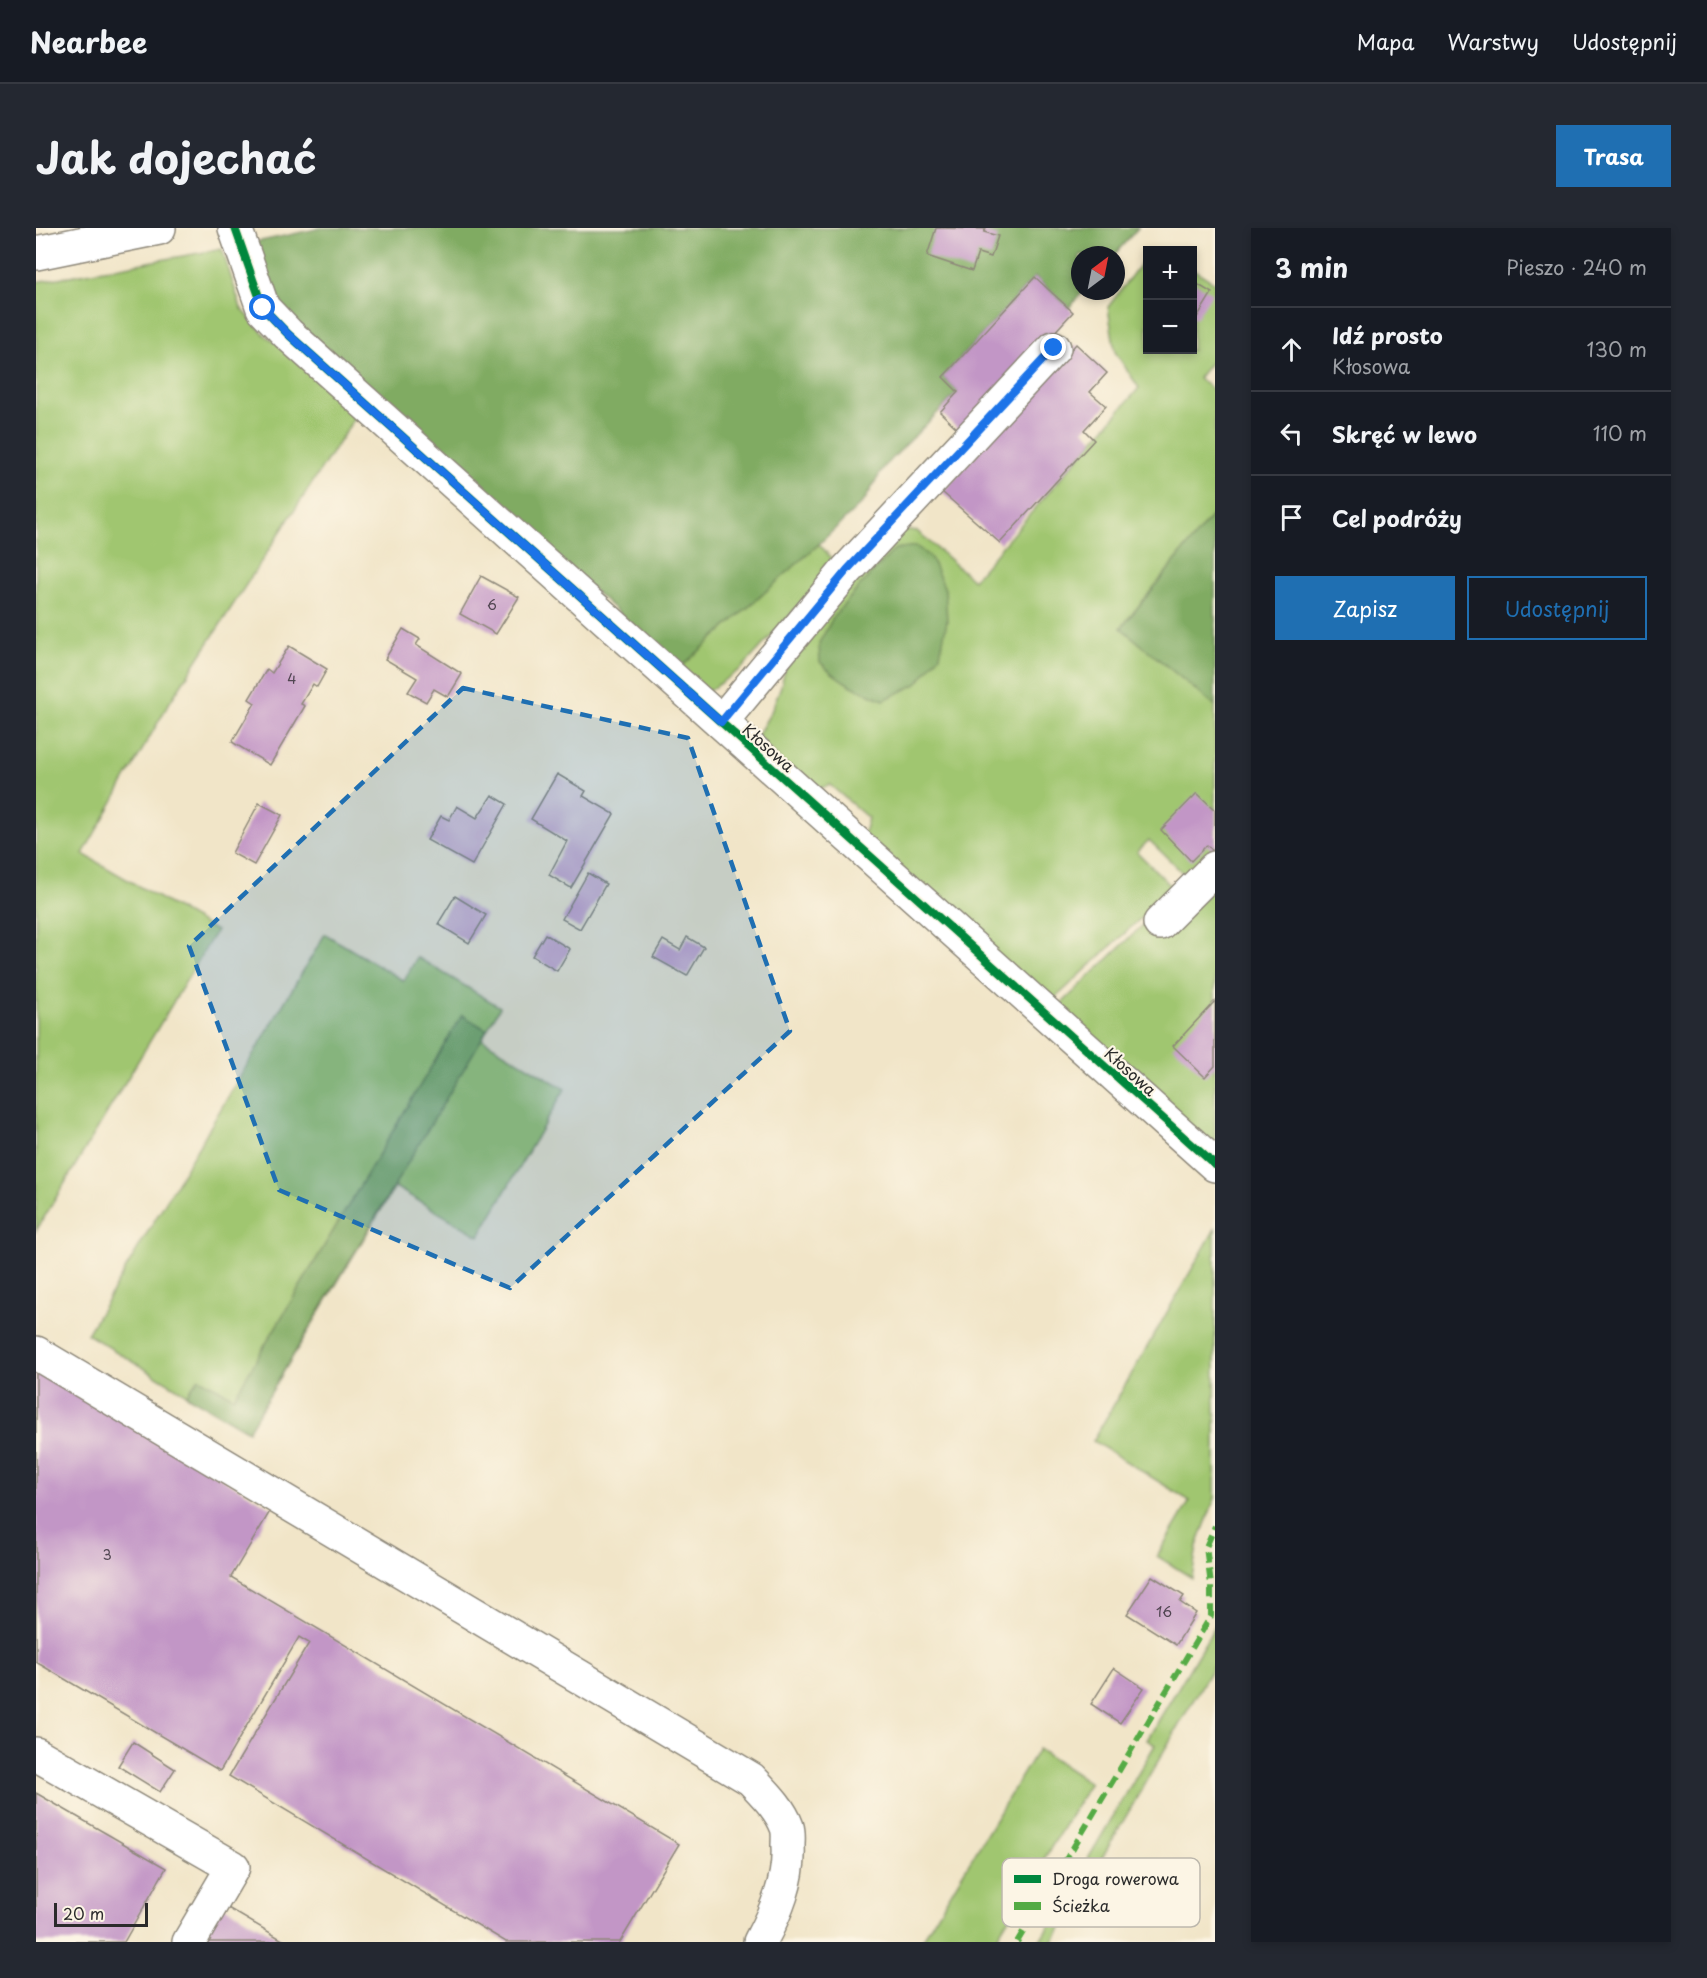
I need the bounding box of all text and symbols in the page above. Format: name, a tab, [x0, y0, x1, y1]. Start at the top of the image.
text: Nearbee	[30, 20, 147, 63]
text: Mapa	[1357, 25, 1415, 57]
text: Warstwy	[1448, 25, 1539, 57]
text: Udostępnij	[1572, 25, 1677, 57]
text: Jak dojechać	[36, 125, 317, 188]
button: Trasa	[1556, 125, 1671, 187]
north arrow	[1071, 246, 1125, 300]
map controls	[1143, 246, 1197, 354]
button: +	[1143, 246, 1197, 300]
text: 3 min	[1275, 248, 1348, 287]
text: Pieszo · 240 m	[1506, 252, 1647, 282]
route start	[249, 294, 275, 320]
button: −	[1143, 300, 1197, 354]
text: Idź prosto	[1332, 318, 1443, 351]
icon: ahead	[1275, 333, 1308, 366]
route end	[1040, 334, 1066, 360]
text: 130 m	[1587, 334, 1647, 364]
text: Kłosowa	[1332, 351, 1410, 381]
icon: left	[1275, 417, 1308, 450]
text: Skręć w lewo	[1332, 417, 1477, 450]
text: 110 m	[1593, 418, 1647, 448]
icon: arrive	[1275, 501, 1308, 534]
text: Cel podróży	[1332, 501, 1462, 534]
button: Zapisz	[1275, 576, 1455, 640]
button: Udostępnij	[1467, 576, 1647, 640]
house number: 6	[487, 594, 497, 615]
house number: 4	[287, 668, 297, 689]
street label: Kłosowa	[738, 717, 800, 777]
street label: Kłosowa	[1100, 1041, 1162, 1101]
house number: 3	[102, 1544, 112, 1565]
house number: 16	[1156, 1601, 1172, 1622]
legend	[1002, 1858, 1200, 1927]
text: Droga rowerowa	[1052, 1866, 1179, 1890]
text: Ścieżka	[1052, 1893, 1110, 1917]
scale bar	[54, 1900, 148, 1928]
text: 20 m	[63, 1901, 104, 1925]

